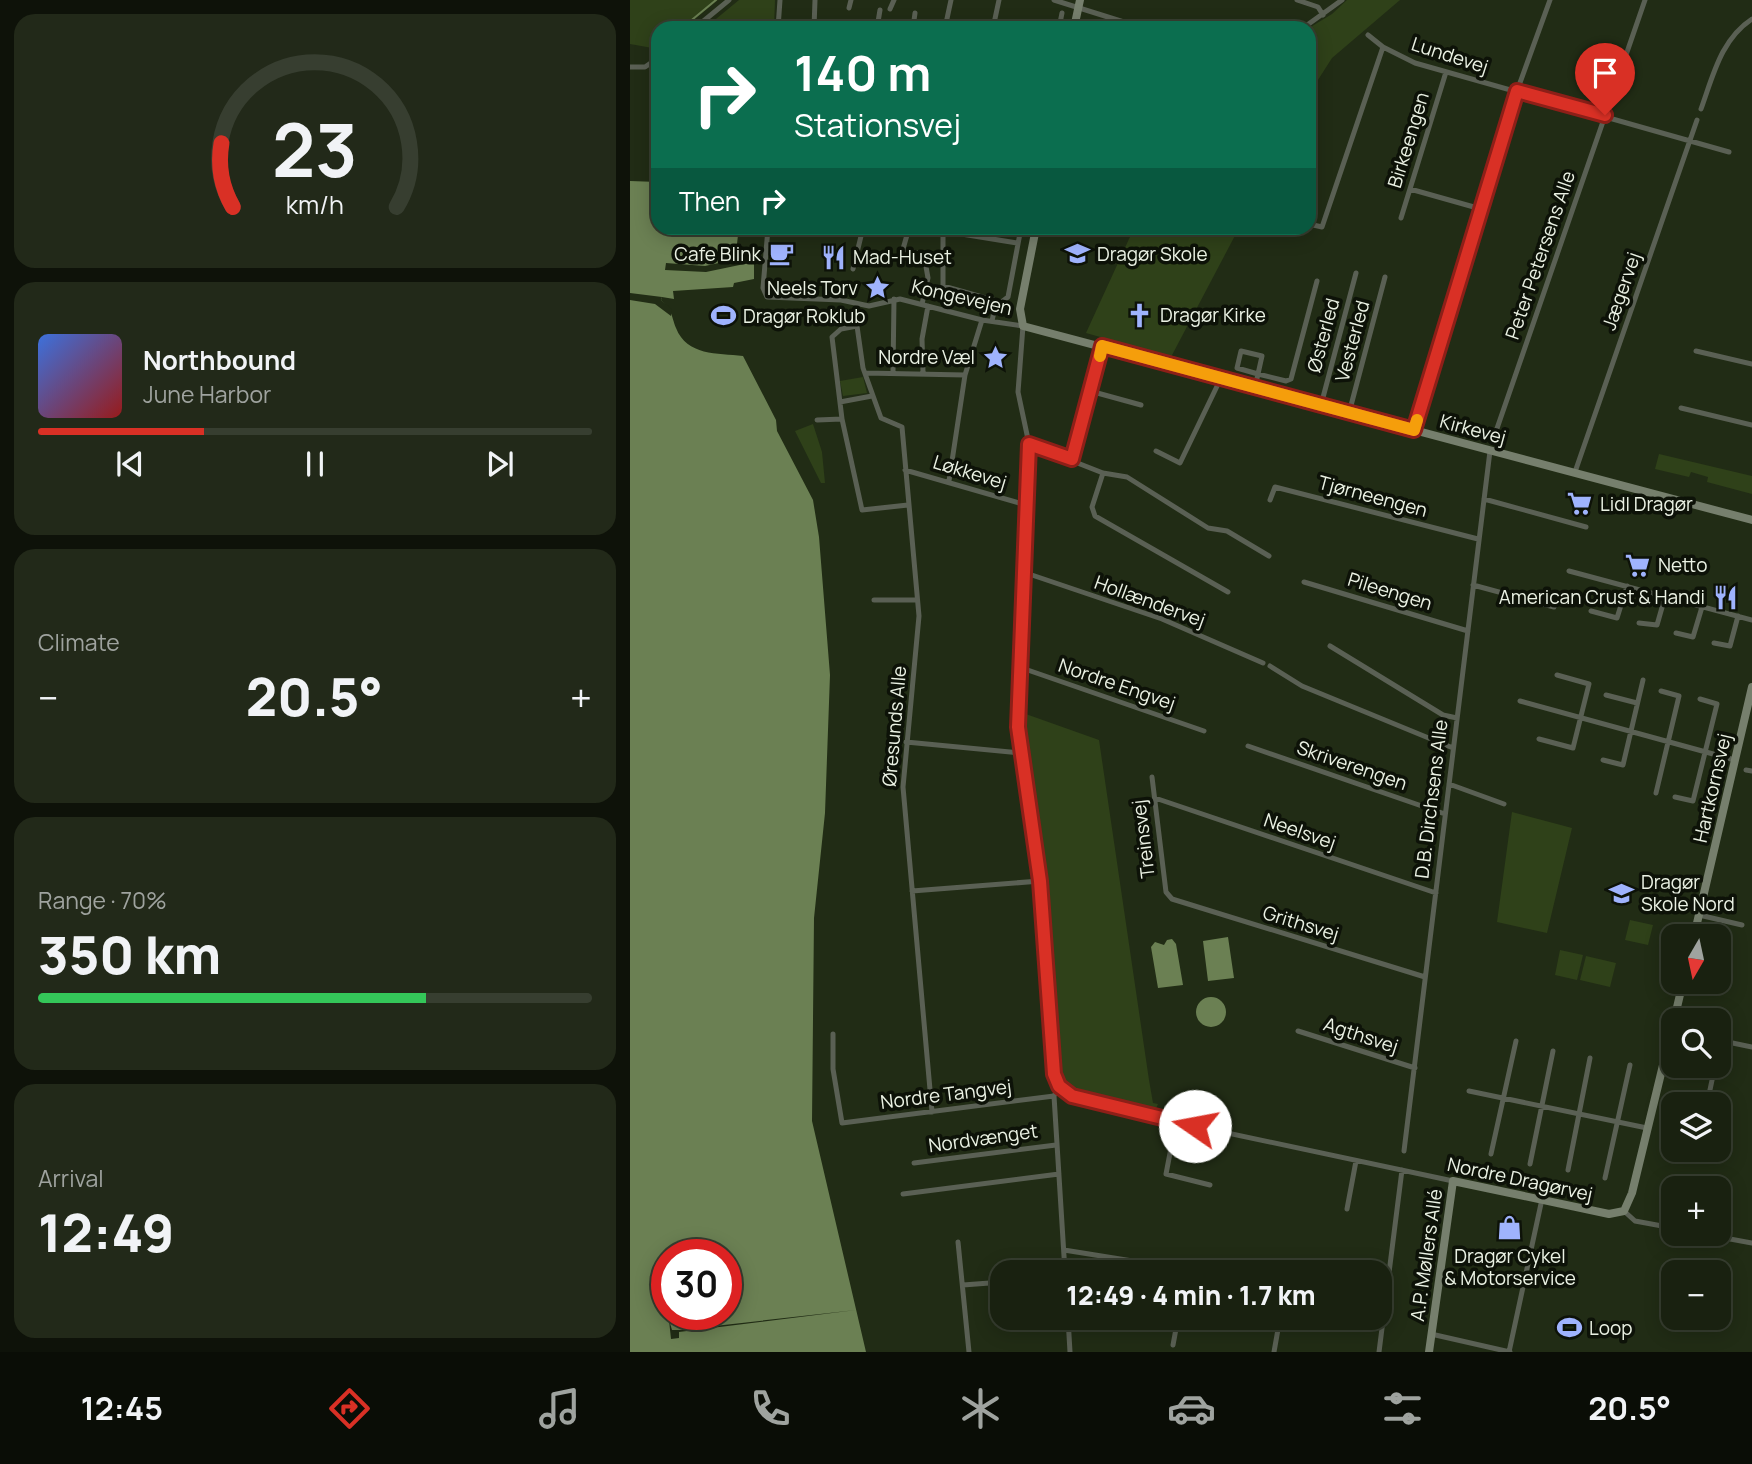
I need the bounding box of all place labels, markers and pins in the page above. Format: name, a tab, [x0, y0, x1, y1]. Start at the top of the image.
pin	[1575, 43, 1635, 115]
cafe icon: Cafe Blink	[767, 240, 795, 268]
school or university icon: Dragør Skole	[1063, 240, 1091, 268]
place label: Cafe Blink	[674, 241, 762, 267]
place label: Dragør Skole	[1097, 241, 1208, 267]
restaurant icon: Mad-Huset	[819, 243, 847, 271]
place label: Mad-Huset	[853, 244, 952, 270]
place icon: Neels Torv	[864, 274, 892, 302]
place label: Neels Torv	[767, 275, 858, 301]
church icon: Dragør Kirke	[1126, 301, 1154, 329]
sports icon: Dragør Roklub	[709, 302, 737, 330]
place label: Dragør Kirke	[1160, 302, 1266, 328]
place label: Dragør Roklub	[743, 303, 866, 329]
place icon: Nordre Væl	[981, 343, 1009, 371]
place label: Nordre Væl	[878, 344, 975, 370]
supermarket icon: Lidl Dragør	[1566, 490, 1594, 518]
place label: Lidl Dragør	[1600, 491, 1693, 517]
supermarket icon: Netto	[1624, 551, 1652, 579]
place label: Netto	[1658, 552, 1707, 578]
restaurant icon: American Crust & Handi	[1711, 583, 1739, 611]
place label: American Crust & Handi	[1499, 584, 1705, 610]
place label: Dragør Skole Nord	[1641, 869, 1735, 917]
school or university icon: Dragør Skole Nord	[1607, 879, 1635, 907]
shop icon: Dragør Cykel & Motorservice	[1496, 1214, 1524, 1242]
place label: Dragør Cykel & Motorservice	[1444, 1243, 1576, 1291]
sports icon: Loop	[1555, 1314, 1583, 1342]
place label: Loop	[1589, 1315, 1632, 1341]

